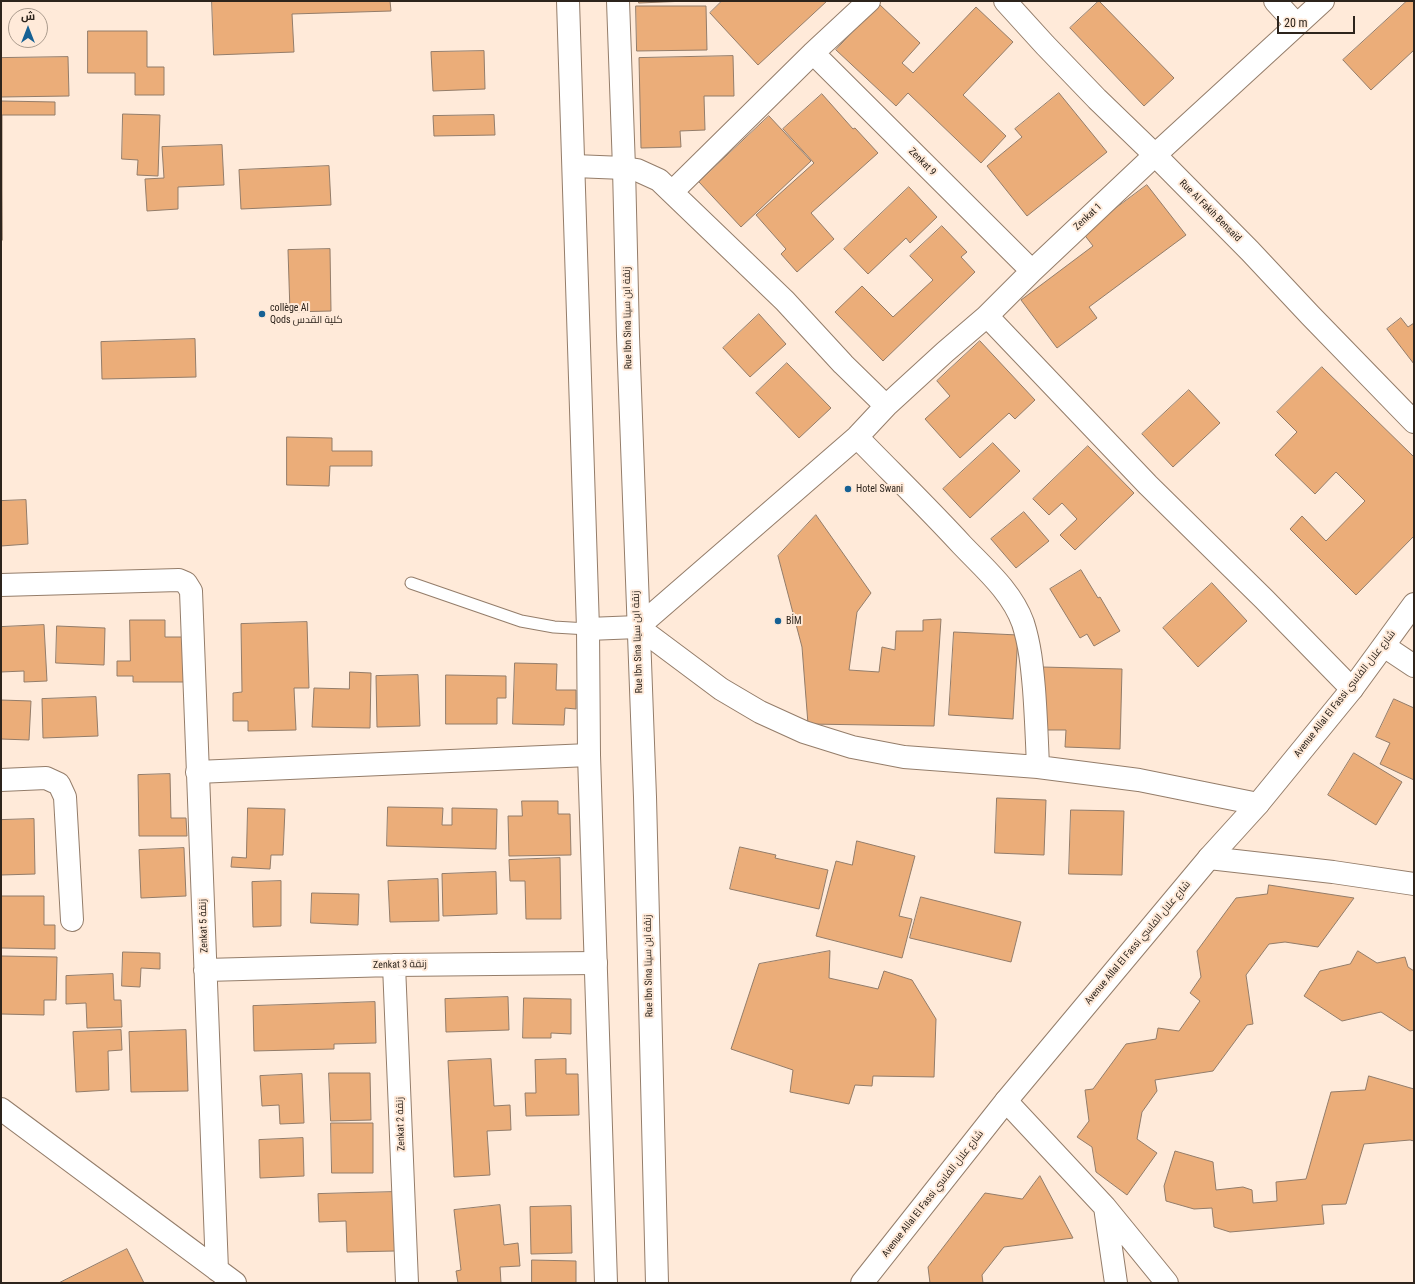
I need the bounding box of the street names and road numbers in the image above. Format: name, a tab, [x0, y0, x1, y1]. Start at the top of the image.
street label: Zenkat 9	[906, 146, 938, 178]
street label: Rue Al Fakih Bensaïd	[1177, 178, 1243, 244]
street label: Zenkat 1	[1071, 201, 1105, 233]
street label: Rue Ibn Sina زنقة ابن سينا	[621, 267, 635, 369]
street label: Rue Ibn Sina زنقة ابن سينا	[630, 591, 646, 693]
street label: Avenue Allal El Fassi شارع علال الفاسي	[1292, 628, 1398, 760]
street label: Avenue Allal El Fassi شارع علال الفاسي	[1083, 879, 1193, 1007]
street label: Zenkat 5 زنقة	[197, 899, 211, 953]
street label: Rue Ibn Sina زنقة ابن سينا	[642, 915, 656, 1017]
street label: Zenkat 3 زنقة	[373, 959, 427, 971]
street label: Zenkat 2 زنقة	[394, 1097, 408, 1151]
street label: Avenue Allal El Fassi شارع علال الفاسي	[880, 1128, 986, 1260]

